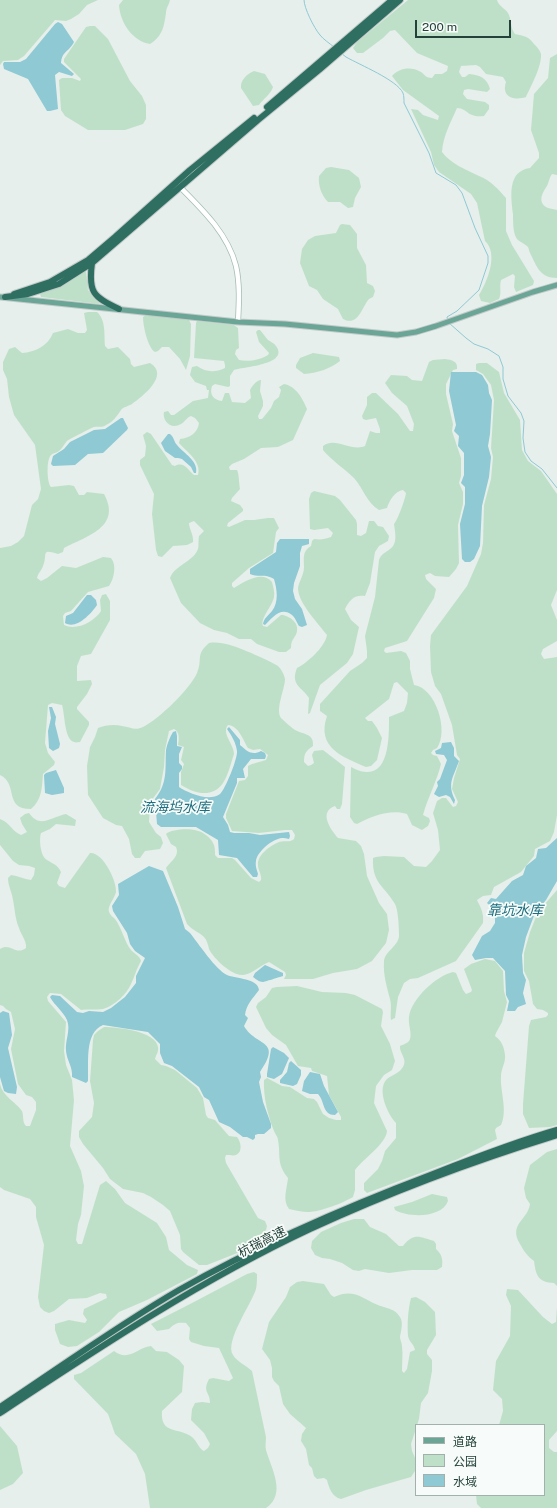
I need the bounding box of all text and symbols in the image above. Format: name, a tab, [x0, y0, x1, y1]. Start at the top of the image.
scale bar	[417, 12, 513, 38]
text: 200 m	[422, 20, 457, 34]
water label: 流海坞水库	[140, 800, 210, 816]
water label: 靠坑水库	[487, 903, 543, 919]
street label: 杭瑞高速	[235, 1223, 289, 1261]
legend	[415, 1424, 545, 1496]
text: 道路	[453, 1435, 477, 1449]
text: 公园	[453, 1455, 477, 1469]
text: 水域	[453, 1475, 477, 1489]

